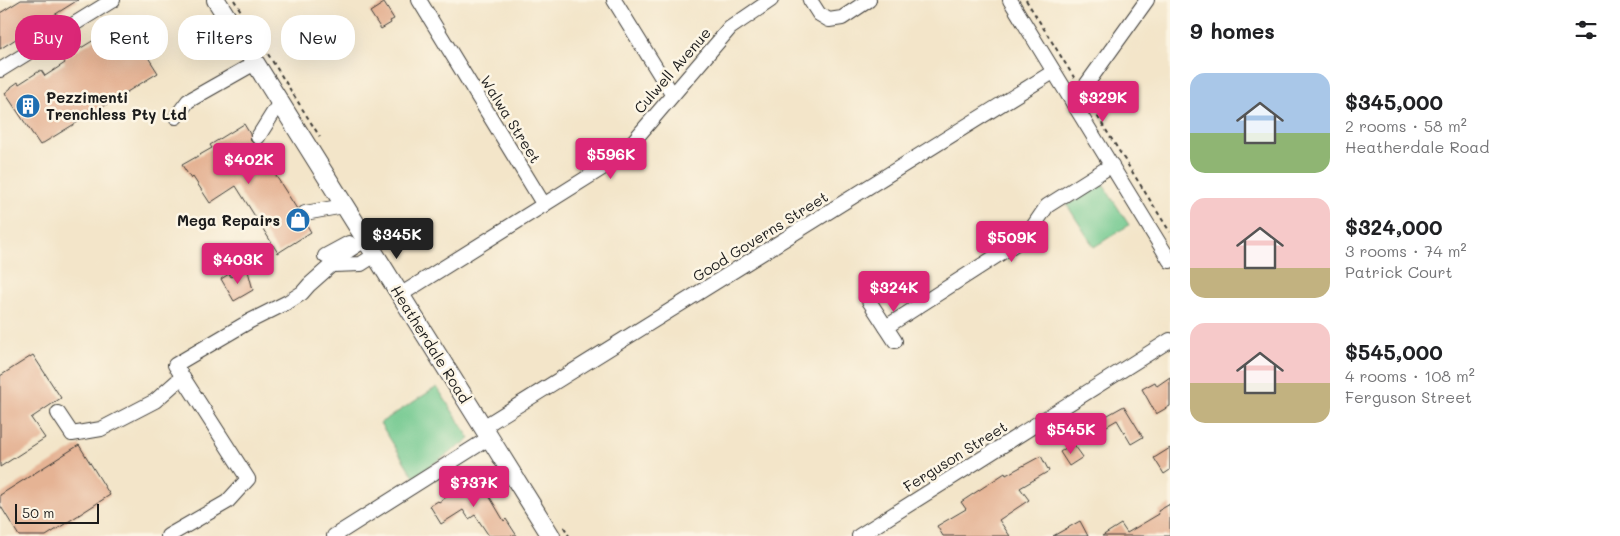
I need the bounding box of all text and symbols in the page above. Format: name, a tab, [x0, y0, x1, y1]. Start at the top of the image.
chip: Buy	[15, 15, 81, 60]
chip: Rent	[91, 15, 168, 60]
chip: Filters	[178, 15, 271, 60]
chip: New	[281, 15, 355, 60]
icon: filters	[1572, 16, 1600, 44]
text: 9 homes	[1190, 17, 1275, 44]
street label: Culwell Avenue	[629, 23, 715, 117]
street label: Walwa Street	[476, 71, 546, 167]
pin: $329K	[1068, 80, 1138, 123]
text: $329K	[1079, 86, 1127, 107]
place label: Pezzimenti Trenchless Pty Ltd	[46, 87, 187, 124]
text: $345,000	[1345, 88, 1443, 115]
building icon: Pezzimenti Trenchless Pty Ltd	[15, 93, 41, 119]
icon: home	[1230, 93, 1290, 153]
text: 2 rooms · 58 m²	[1345, 115, 1467, 136]
text: Heatherdale Road	[1345, 136, 1489, 157]
pin: $596K	[576, 138, 646, 180]
pin: $402K	[214, 142, 284, 185]
text: $596K	[586, 143, 636, 164]
text: $402K	[224, 148, 274, 169]
street label: Good Governs Street	[689, 186, 831, 286]
shop icon: Mega Repairs	[285, 207, 311, 233]
place label: Mega Repairs	[177, 210, 280, 230]
text: $324,000	[1345, 213, 1443, 240]
pin: $345K	[362, 218, 432, 260]
icon: home	[1230, 218, 1290, 278]
pin: $509K	[977, 220, 1047, 263]
text: $345K	[372, 223, 422, 244]
text: $509K	[987, 226, 1037, 247]
text: 3 rooms · 74 m²	[1345, 240, 1466, 261]
pin: $403K	[203, 242, 273, 285]
text: $403K	[213, 248, 263, 269]
text: Patrick Court	[1345, 261, 1452, 282]
pin: $324K	[859, 270, 929, 313]
text: $324K	[869, 276, 919, 297]
street label: Heatherdale Road	[387, 281, 475, 407]
text: $545,000	[1345, 338, 1443, 365]
icon: home	[1230, 343, 1290, 403]
text: 4 rooms · 108 m²	[1345, 365, 1475, 386]
text: Ferguson Street	[1345, 386, 1472, 407]
pin: $545K	[1036, 412, 1106, 455]
street label: Ferguson Street	[899, 416, 1011, 496]
text: $545K	[1046, 418, 1096, 439]
pin: $737K	[439, 466, 509, 508]
text: $737K	[450, 471, 498, 492]
scale bar	[15, 501, 99, 524]
text: 50 m	[22, 503, 54, 522]

